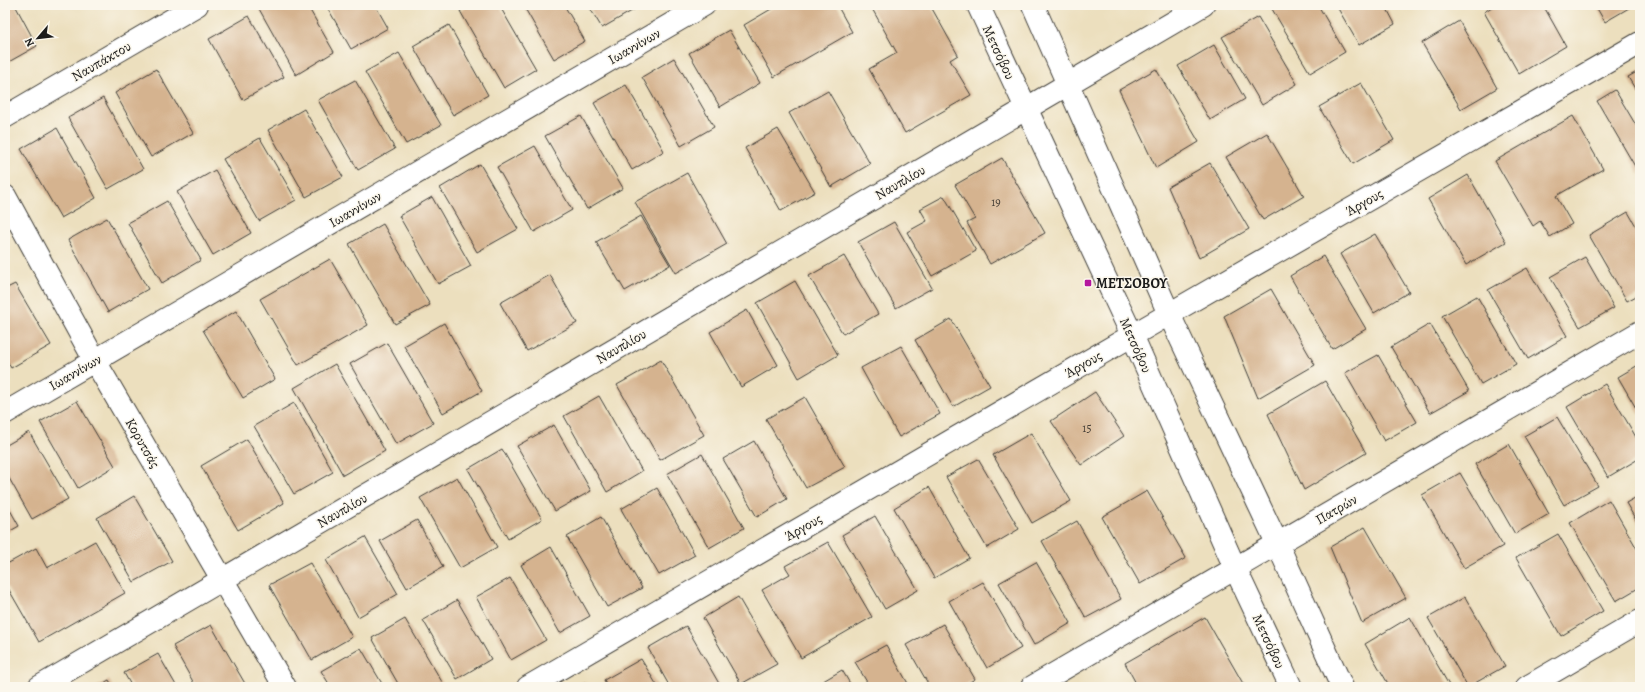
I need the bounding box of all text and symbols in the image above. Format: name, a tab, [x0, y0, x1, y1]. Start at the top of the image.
north arrow	[18, 18, 58, 58]
street label: Μετσόβου	[978, 22, 1020, 83]
street label: Ιωαννίνων	[605, 24, 664, 69]
text: N	[21, 35, 38, 50]
street label: Ναυπάκτου	[68, 37, 135, 86]
street label: Ναυπλίου	[872, 160, 929, 204]
street label: Άργους	[1342, 184, 1386, 221]
street label: Ιωαννίνων	[326, 187, 385, 232]
house number: 19	[991, 194, 1001, 210]
place label: ΜΕΤΣΟΒΟΥ	[1096, 274, 1168, 293]
marker: ΜΕΤΣΟΒΟΥ	[1083, 278, 1093, 288]
street label: Μετσόβου	[1115, 315, 1156, 376]
street label: Ναυπλίου	[593, 324, 650, 368]
street label: Άργους	[1061, 346, 1105, 383]
street label: Ιωαννίνων	[46, 350, 105, 395]
street label: Κορυτσάς	[121, 415, 164, 472]
house number: 15	[1082, 420, 1092, 436]
street label: Ναυπλίου	[314, 488, 371, 532]
street label: Πατρών	[1312, 490, 1361, 529]
street label: Άργους	[781, 509, 825, 546]
street label: Μετσόβου	[1248, 611, 1290, 672]

